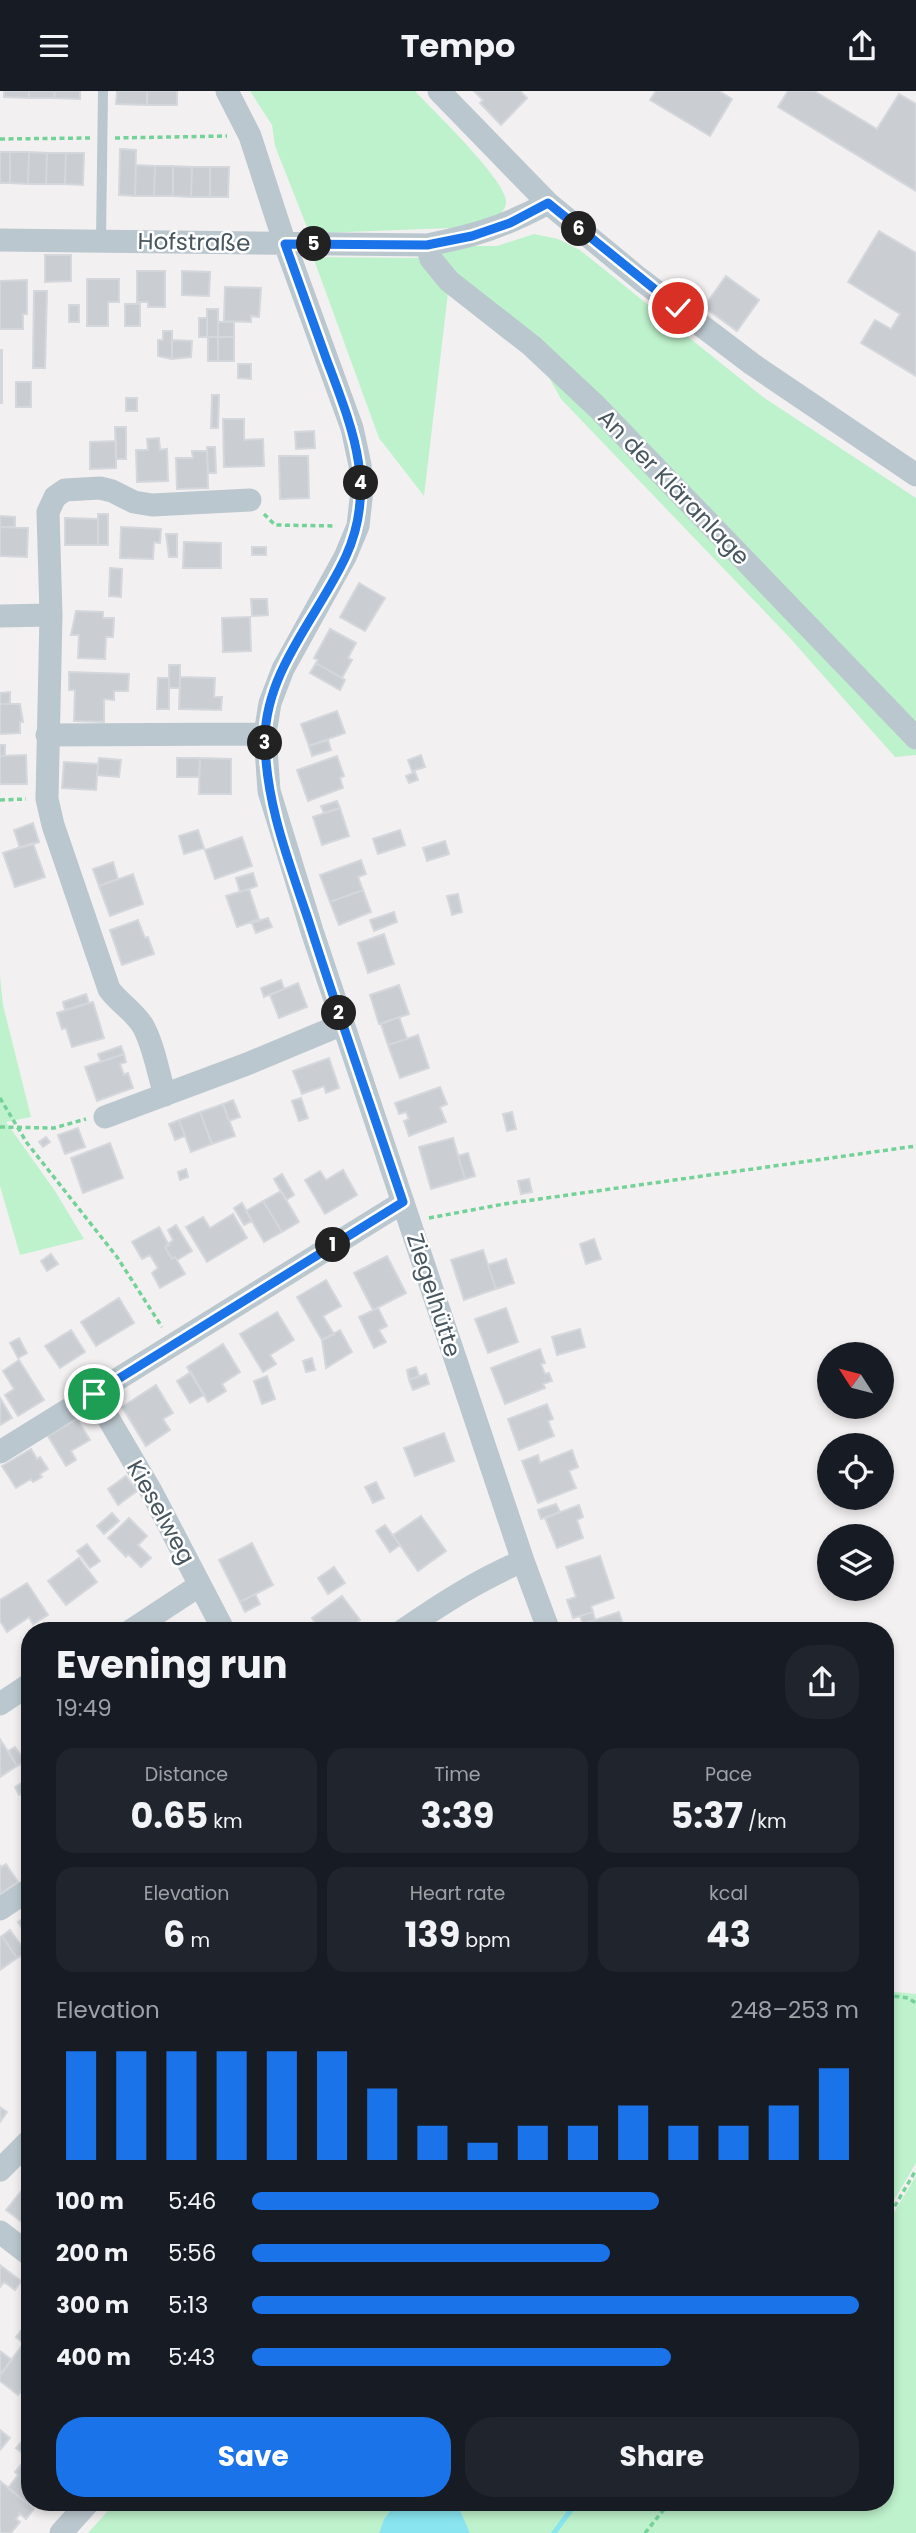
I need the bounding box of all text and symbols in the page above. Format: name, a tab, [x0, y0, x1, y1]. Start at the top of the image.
text: Tempo	[401, 23, 515, 68]
icon: menu	[35, 27, 73, 65]
icon: share	[843, 27, 881, 65]
pin: 6	[562, 211, 596, 247]
text: 6	[572, 215, 585, 242]
street label: Hofstraße	[137, 225, 251, 259]
pin: 5	[296, 227, 332, 261]
text: 5	[307, 230, 320, 257]
pin	[648, 278, 708, 338]
icon: check	[659, 289, 697, 327]
street label: An der Kläranlage	[591, 402, 757, 572]
pin: 4	[344, 465, 378, 501]
text: 4	[354, 469, 367, 496]
pin: 3	[247, 725, 282, 761]
text: 3	[259, 729, 270, 756]
pin: 2	[322, 995, 356, 1031]
text: 2	[333, 999, 344, 1026]
pin: 1	[316, 1227, 350, 1263]
street label: Ziegelhütte	[399, 1229, 469, 1361]
text: 1	[329, 1231, 336, 1258]
north arrow	[817, 1342, 894, 1419]
map controls	[817, 1342, 894, 1601]
pin	[64, 1364, 124, 1424]
icon: arrive	[75, 1375, 113, 1413]
button: locate	[817, 1433, 894, 1510]
street label: Kieselweg	[119, 1454, 203, 1570]
button: layers	[817, 1524, 894, 1601]
text: Evening run	[56, 1638, 288, 1691]
button: share	[785, 1645, 859, 1719]
text: 19:49	[56, 1692, 112, 1724]
text: Distance	[145, 1761, 228, 1788]
text: Time	[434, 1761, 481, 1788]
text: Pace	[705, 1761, 752, 1788]
text: 0.65	[130, 1791, 208, 1840]
text: 3:39	[421, 1791, 494, 1840]
text: 5:37	[670, 1791, 743, 1840]
text: km	[208, 1808, 243, 1835]
text: /km	[743, 1808, 787, 1835]
text: Elevation	[144, 1880, 229, 1907]
text: Heart rate	[410, 1880, 505, 1907]
text: kcal	[709, 1880, 748, 1907]
text: 6	[163, 1910, 185, 1959]
text: 139	[404, 1910, 460, 1959]
text: 43	[706, 1910, 751, 1959]
text: m	[185, 1927, 210, 1954]
text: bpm	[460, 1927, 511, 1954]
text: Elevation	[56, 1994, 160, 2026]
text: 248–253 m	[730, 1994, 859, 2026]
text: 100 m	[56, 2185, 124, 2217]
text: 5:46	[168, 2185, 216, 2217]
text: 200 m	[56, 2237, 128, 2269]
text: 5:56	[168, 2237, 216, 2269]
text: 300 m	[56, 2289, 129, 2321]
text: 5:13	[168, 2289, 208, 2321]
text: 400 m	[56, 2341, 131, 2373]
text: 5:43	[168, 2341, 215, 2373]
button: Save	[56, 2417, 451, 2497]
button: Share	[465, 2417, 859, 2497]

